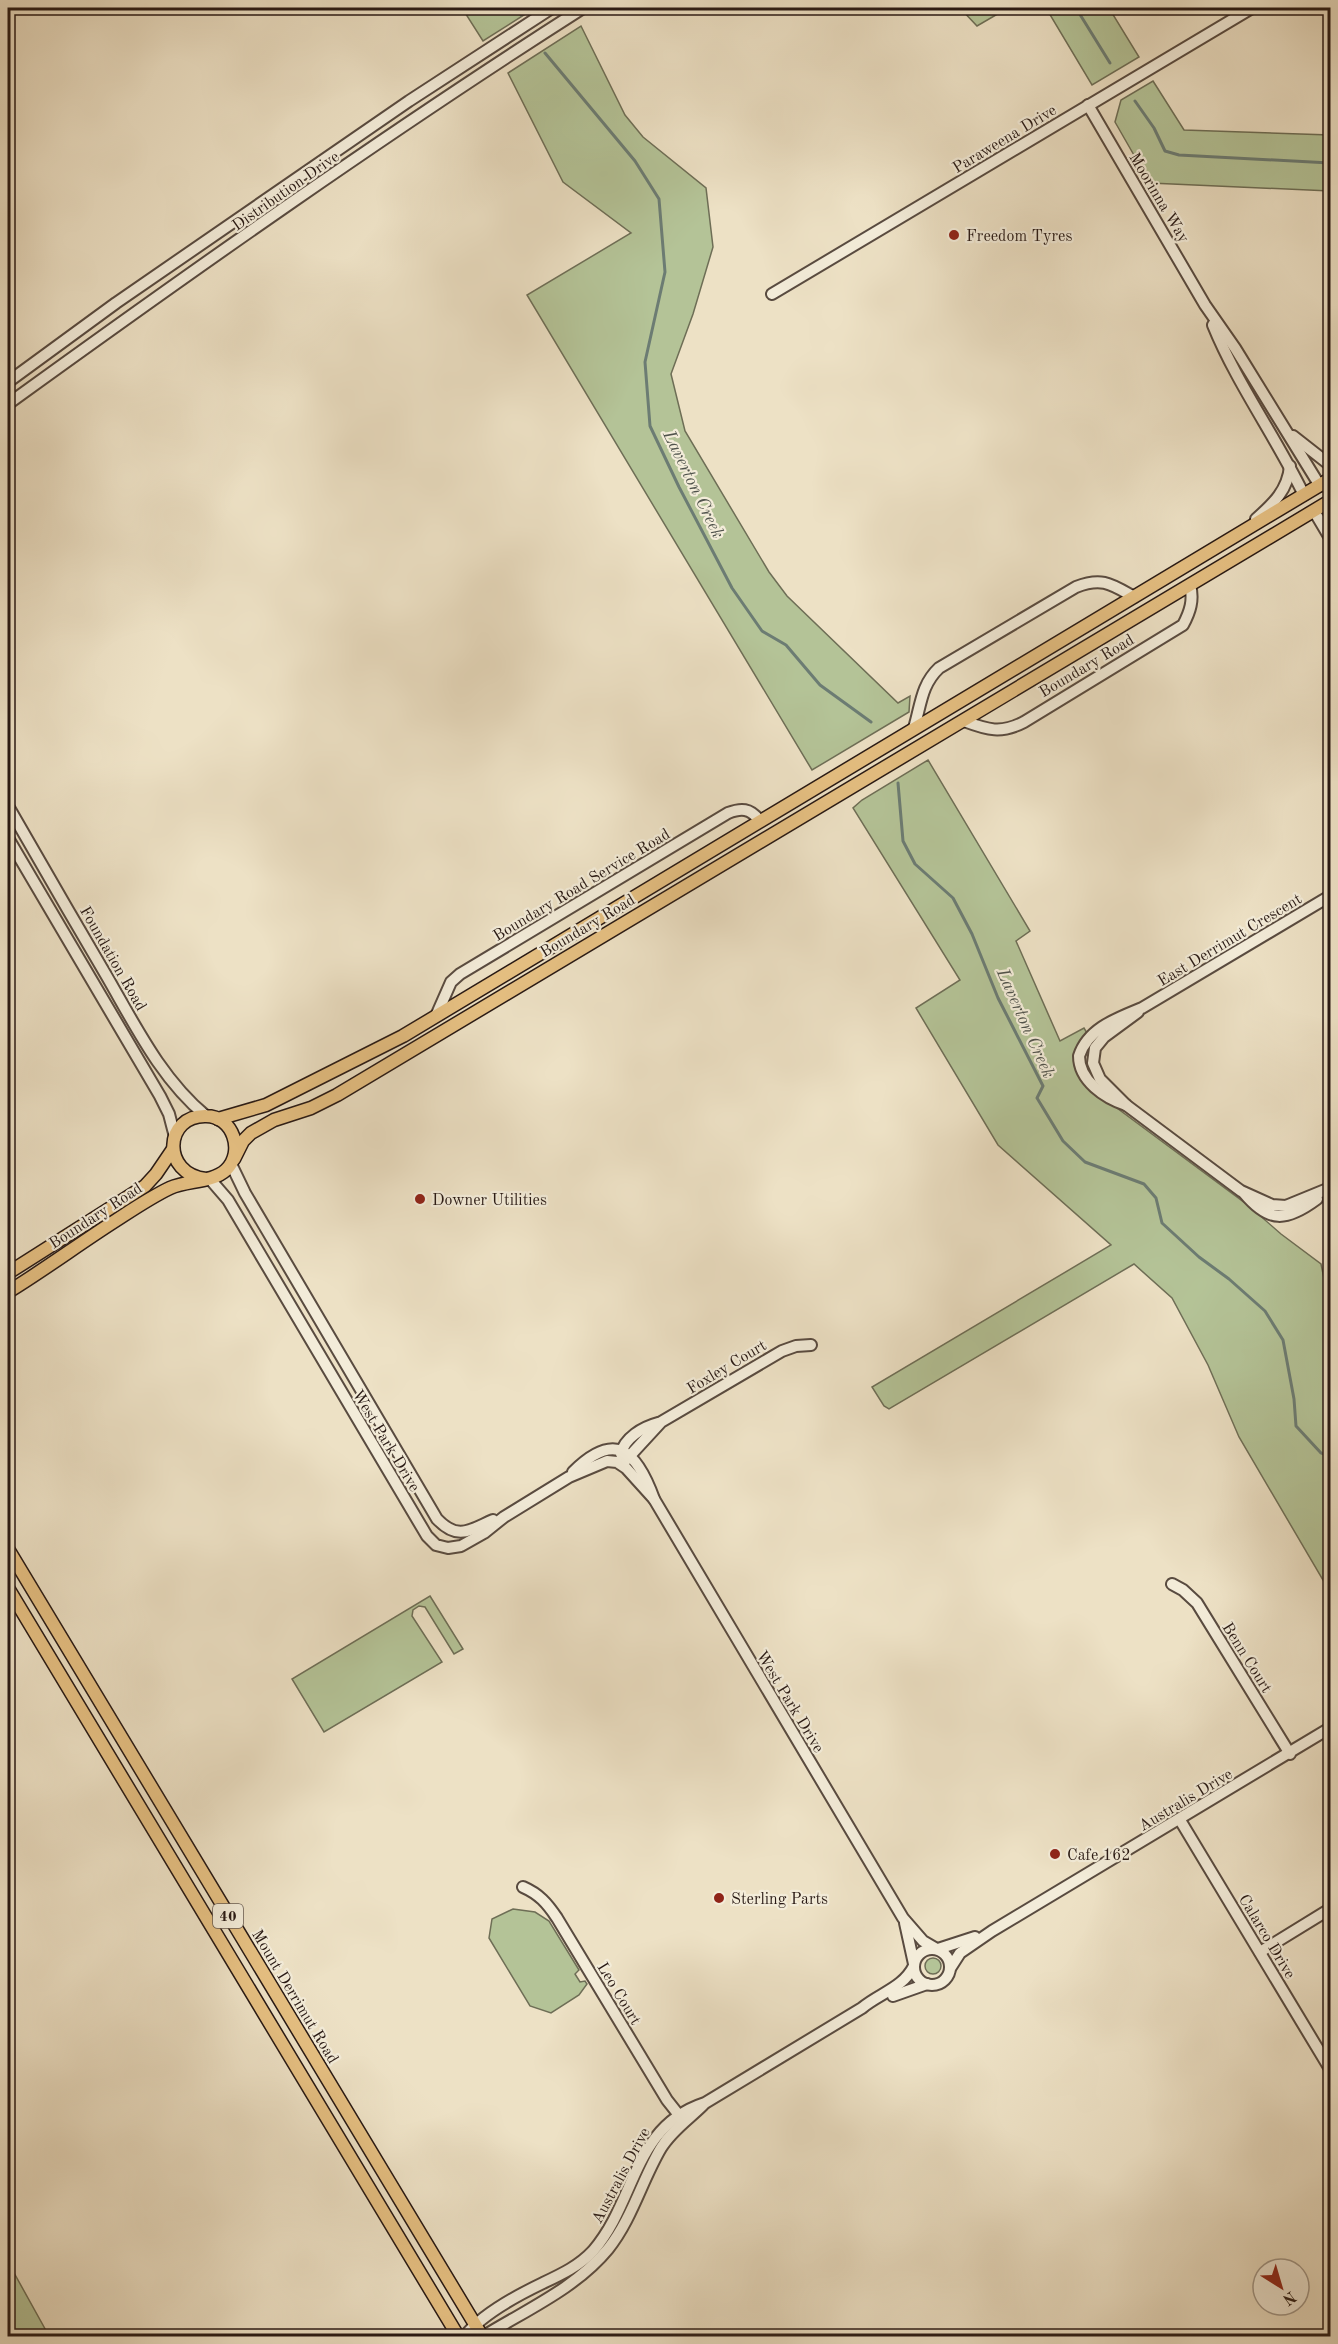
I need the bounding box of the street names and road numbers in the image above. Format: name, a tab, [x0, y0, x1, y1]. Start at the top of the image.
street label: Paraweena Drive	[950, 102, 1060, 177]
street label: Distribution Drive	[230, 149, 342, 234]
street label: Moorinna Way	[1125, 150, 1192, 246]
street label: Boundary Road	[1037, 632, 1137, 701]
street label: Boundary Road Service Road	[489, 823, 673, 945]
street label: Boundary Road	[536, 889, 638, 961]
street label: East Derrimut Crescent	[1155, 891, 1305, 990]
street label: Foundation Road	[76, 904, 149, 1014]
street label: Boundary Road	[47, 1181, 146, 1253]
street label: Foxley Court	[685, 1338, 770, 1398]
street label: West Park Drive	[349, 1387, 422, 1495]
street label: Benn Court	[1218, 1620, 1274, 1696]
street label: West Park Drive	[753, 1648, 826, 1756]
street label: Australis Drive	[1136, 1766, 1236, 1835]
street label: Calarco Drive	[1235, 1892, 1298, 1982]
road number: 40	[213, 1904, 243, 1928]
street label: Mount Derrimut Road	[248, 1927, 341, 2067]
street label: Leo Court	[593, 1960, 643, 2028]
street label: Australis Drive	[590, 2125, 654, 2227]

